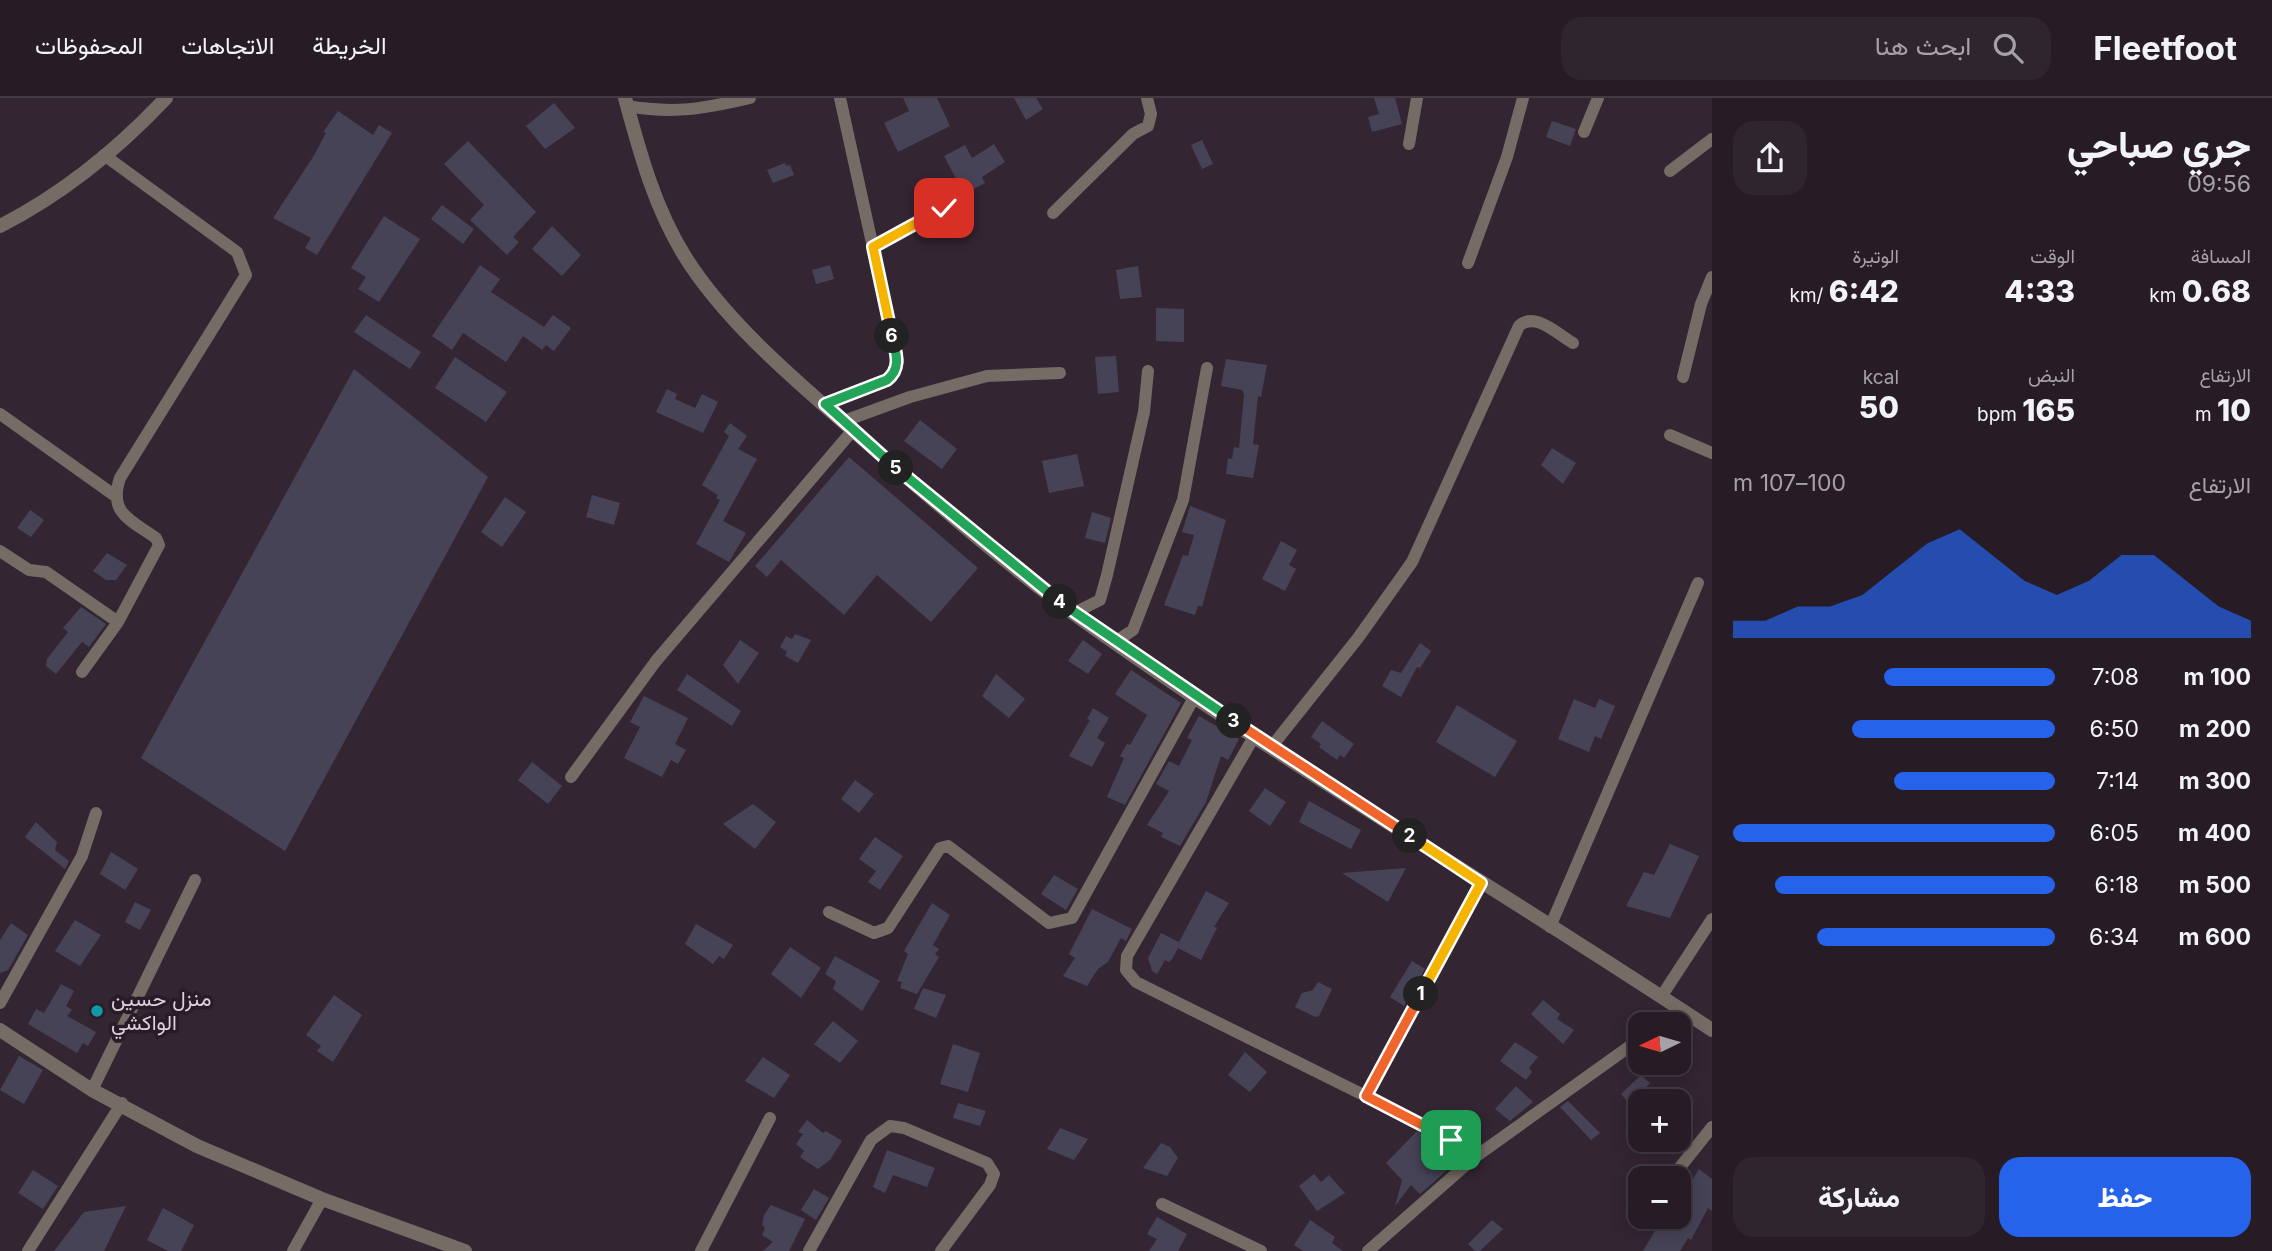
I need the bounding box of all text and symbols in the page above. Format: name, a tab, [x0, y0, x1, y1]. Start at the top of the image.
search box	[1561, 17, 2051, 80]
text: Fleetfoot	[2093, 28, 2237, 68]
icon: search	[1989, 29, 2027, 67]
text: ابحث هنا	[1875, 30, 1971, 61]
text: المحفوظات	[35, 31, 143, 60]
text: الاتجاهات	[181, 31, 274, 60]
text: الخريطة	[312, 31, 387, 60]
button: share	[1733, 121, 1807, 195]
text: جري صباحي	[2067, 121, 2251, 167]
text: 09:56	[2187, 170, 2251, 198]
pin	[914, 178, 974, 238]
icon: check	[925, 189, 963, 227]
text: الوتيرة	[1853, 245, 1899, 268]
text: الوقت	[2030, 245, 2075, 268]
text: المسافة	[2191, 245, 2251, 268]
text: 6:42	[1829, 273, 1899, 309]
text: 4:33	[2004, 273, 2075, 309]
text: 0.68	[2182, 273, 2251, 309]
text: /km	[1790, 284, 1829, 307]
text: km	[2149, 284, 2182, 307]
pin: 6	[874, 318, 910, 354]
text: 6	[885, 324, 898, 347]
text: النبض	[2028, 364, 2075, 387]
text: الارتفاع	[2199, 364, 2251, 387]
text: kcal	[1863, 366, 1899, 389]
text: 50	[1859, 389, 1899, 425]
text: 165	[2022, 392, 2075, 428]
text: 10	[2217, 392, 2251, 428]
text: bpm	[1977, 403, 2022, 426]
text: m	[2195, 403, 2217, 426]
pin: 5	[878, 450, 914, 486]
text: 5	[889, 456, 902, 479]
text: 100–107 m	[1733, 469, 1846, 497]
text: الارتفاع	[2189, 471, 2251, 499]
pin: 4	[1042, 584, 1078, 620]
text: 4	[1053, 590, 1066, 613]
text: 7:08	[2091, 663, 2139, 691]
text: 100 m	[2184, 663, 2251, 691]
pin: 3	[1216, 704, 1252, 738]
text: 3	[1227, 709, 1240, 732]
text: 6:50	[2090, 715, 2139, 743]
text: 200 m	[2179, 715, 2251, 743]
text: 7:14	[2096, 767, 2139, 795]
text: 300 m	[2179, 767, 2251, 795]
pin: 2	[1392, 818, 1428, 854]
text: 6:05	[2090, 819, 2139, 847]
text: 400 m	[2178, 819, 2251, 847]
text: 2	[1404, 824, 1415, 847]
text: 6:18	[2095, 871, 2139, 899]
text: 500 m	[2179, 871, 2251, 899]
text: 6:34	[2089, 923, 2139, 951]
text: 600 m	[2179, 923, 2251, 951]
pin: 1	[1404, 976, 1438, 1012]
text: 1	[1416, 982, 1425, 1005]
place label: منزل حسين الواكشي	[111, 986, 211, 1040]
marker: منزل حسين الواكشي	[89, 1003, 105, 1019]
north arrow	[1628, 1012, 1690, 1074]
map controls	[1628, 1012, 1691, 1229]
button: +	[1628, 1089, 1691, 1152]
pin	[1421, 1110, 1481, 1170]
icon: arrive	[1432, 1121, 1470, 1159]
button: مشاركة	[1733, 1157, 1985, 1237]
button: حفظ	[1999, 1157, 2251, 1237]
button: −	[1628, 1166, 1691, 1229]

